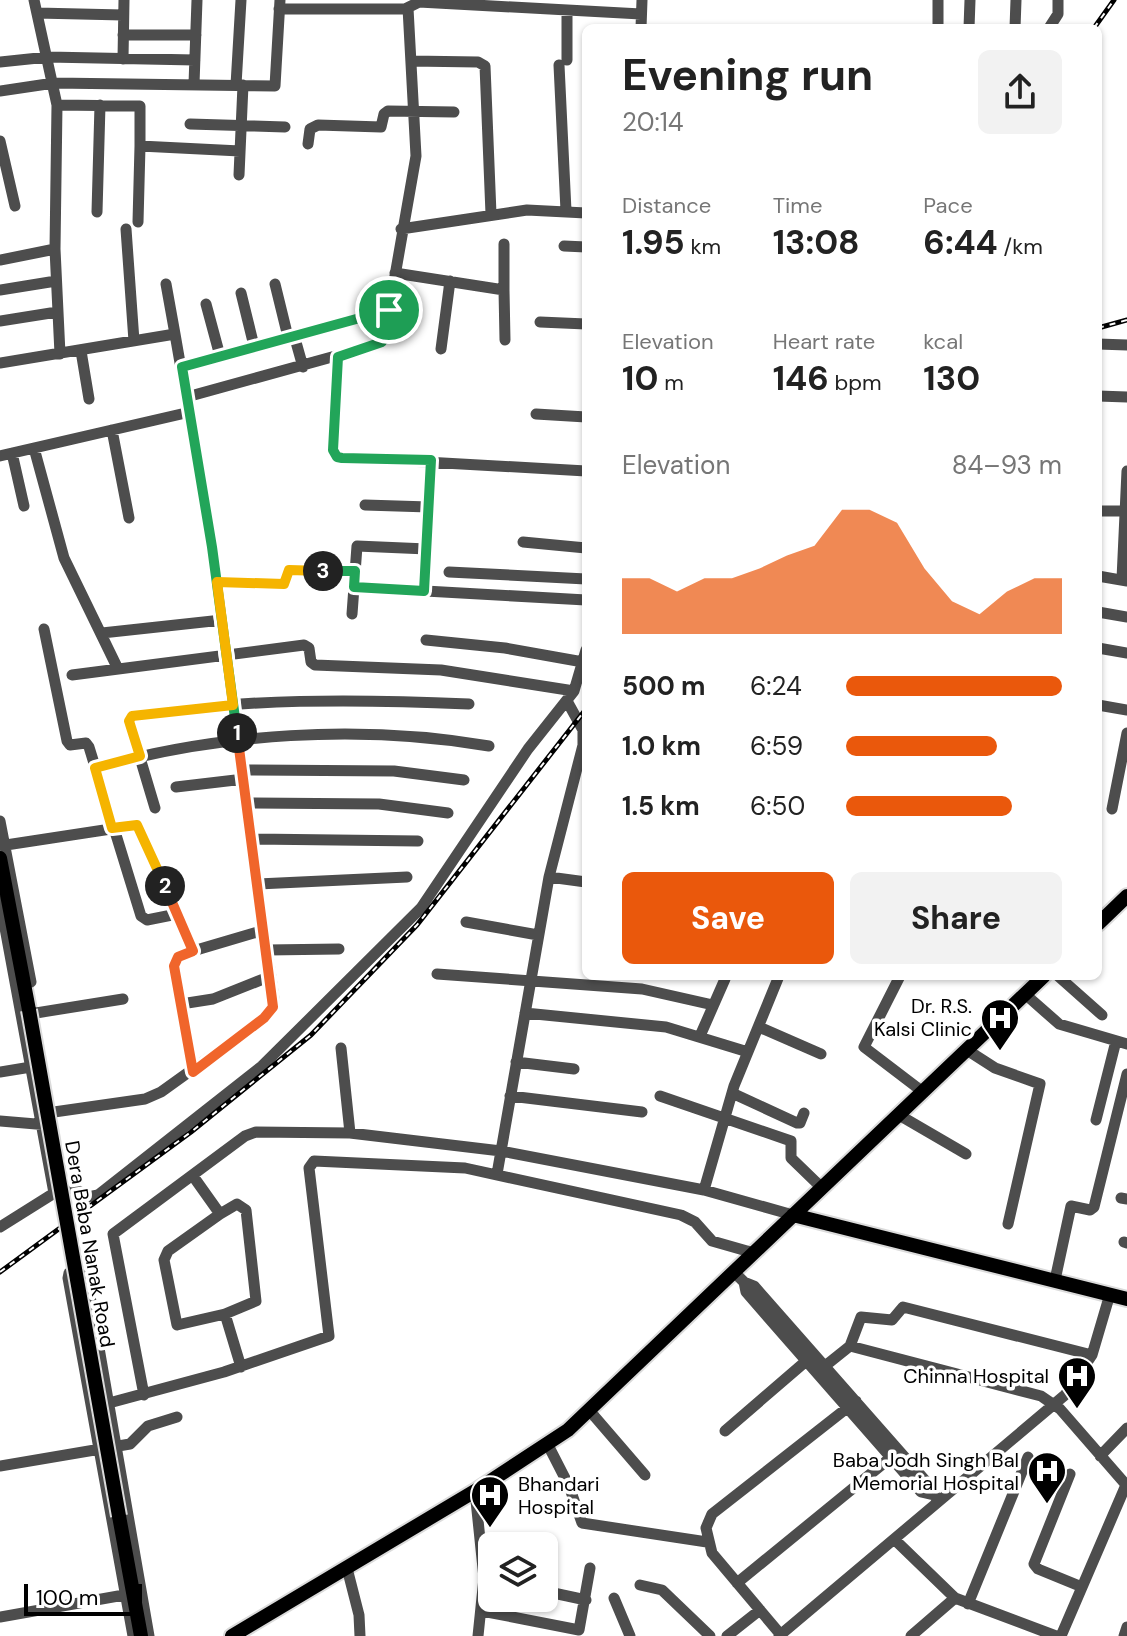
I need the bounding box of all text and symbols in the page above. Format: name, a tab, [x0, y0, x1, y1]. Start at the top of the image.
text: Evening run	[622, 46, 873, 104]
button: share	[978, 50, 1062, 134]
text: 20:14	[622, 105, 684, 139]
text: Distance	[622, 191, 711, 220]
text: Time	[773, 191, 822, 220]
text: Pace	[923, 191, 973, 220]
text: 1.95	[622, 220, 685, 265]
text: 13:08	[773, 220, 860, 265]
text: 6:44	[923, 220, 998, 265]
text: km	[685, 232, 721, 261]
text: /km	[998, 232, 1043, 261]
pin	[355, 276, 423, 344]
icon: arrive	[367, 288, 411, 332]
text: Elevation	[622, 327, 714, 356]
text: Heart rate	[773, 327, 875, 356]
text: kcal	[923, 327, 963, 356]
text: 10	[622, 356, 658, 401]
text: 146	[773, 356, 829, 401]
text: 130	[923, 356, 980, 401]
text: m	[658, 368, 684, 397]
text: bpm	[829, 368, 882, 397]
text: Elevation	[622, 448, 730, 482]
text: 84–93 m	[952, 448, 1062, 482]
pin: 3	[303, 551, 343, 591]
text: 3	[316, 556, 330, 585]
text: 500 m	[622, 669, 705, 703]
text: 6:24	[750, 669, 802, 703]
pin: 1	[217, 713, 257, 753]
text: 1	[233, 718, 241, 747]
text: 1.0 km	[622, 729, 701, 763]
text: 6:59	[750, 729, 803, 763]
text: 1.5 km	[622, 789, 700, 823]
text: 6:50	[750, 789, 805, 823]
pin: 2	[145, 866, 185, 906]
text: 2	[159, 871, 171, 900]
button: Save	[622, 872, 834, 964]
button: Share	[850, 872, 1062, 964]
place label: Dr. R.S. Kalsi Clinic	[874, 993, 972, 1042]
hospital icon: Dr. R.S. Kalsi Clinic	[979, 997, 1021, 1052]
street label: Dera Baba Nanak Road	[59, 1139, 121, 1349]
hospital icon: Chinna Hospital	[1056, 1355, 1098, 1410]
place label: Chinna Hospital	[903, 1363, 1049, 1389]
place label: Baba Jodh Singh Bal Memorial Hospital	[833, 1447, 1019, 1496]
hospital icon: Baba Jodh Singh Bal Memorial Hospital	[1026, 1450, 1068, 1505]
place label: Bhandari Hospital	[518, 1471, 600, 1520]
hospital icon: Bhandari Hospital	[469, 1474, 511, 1529]
map controls	[478, 1532, 558, 1612]
button: layers	[478, 1532, 558, 1612]
scale bar	[24, 1580, 142, 1616]
text: 100 m	[36, 1583, 98, 1612]

